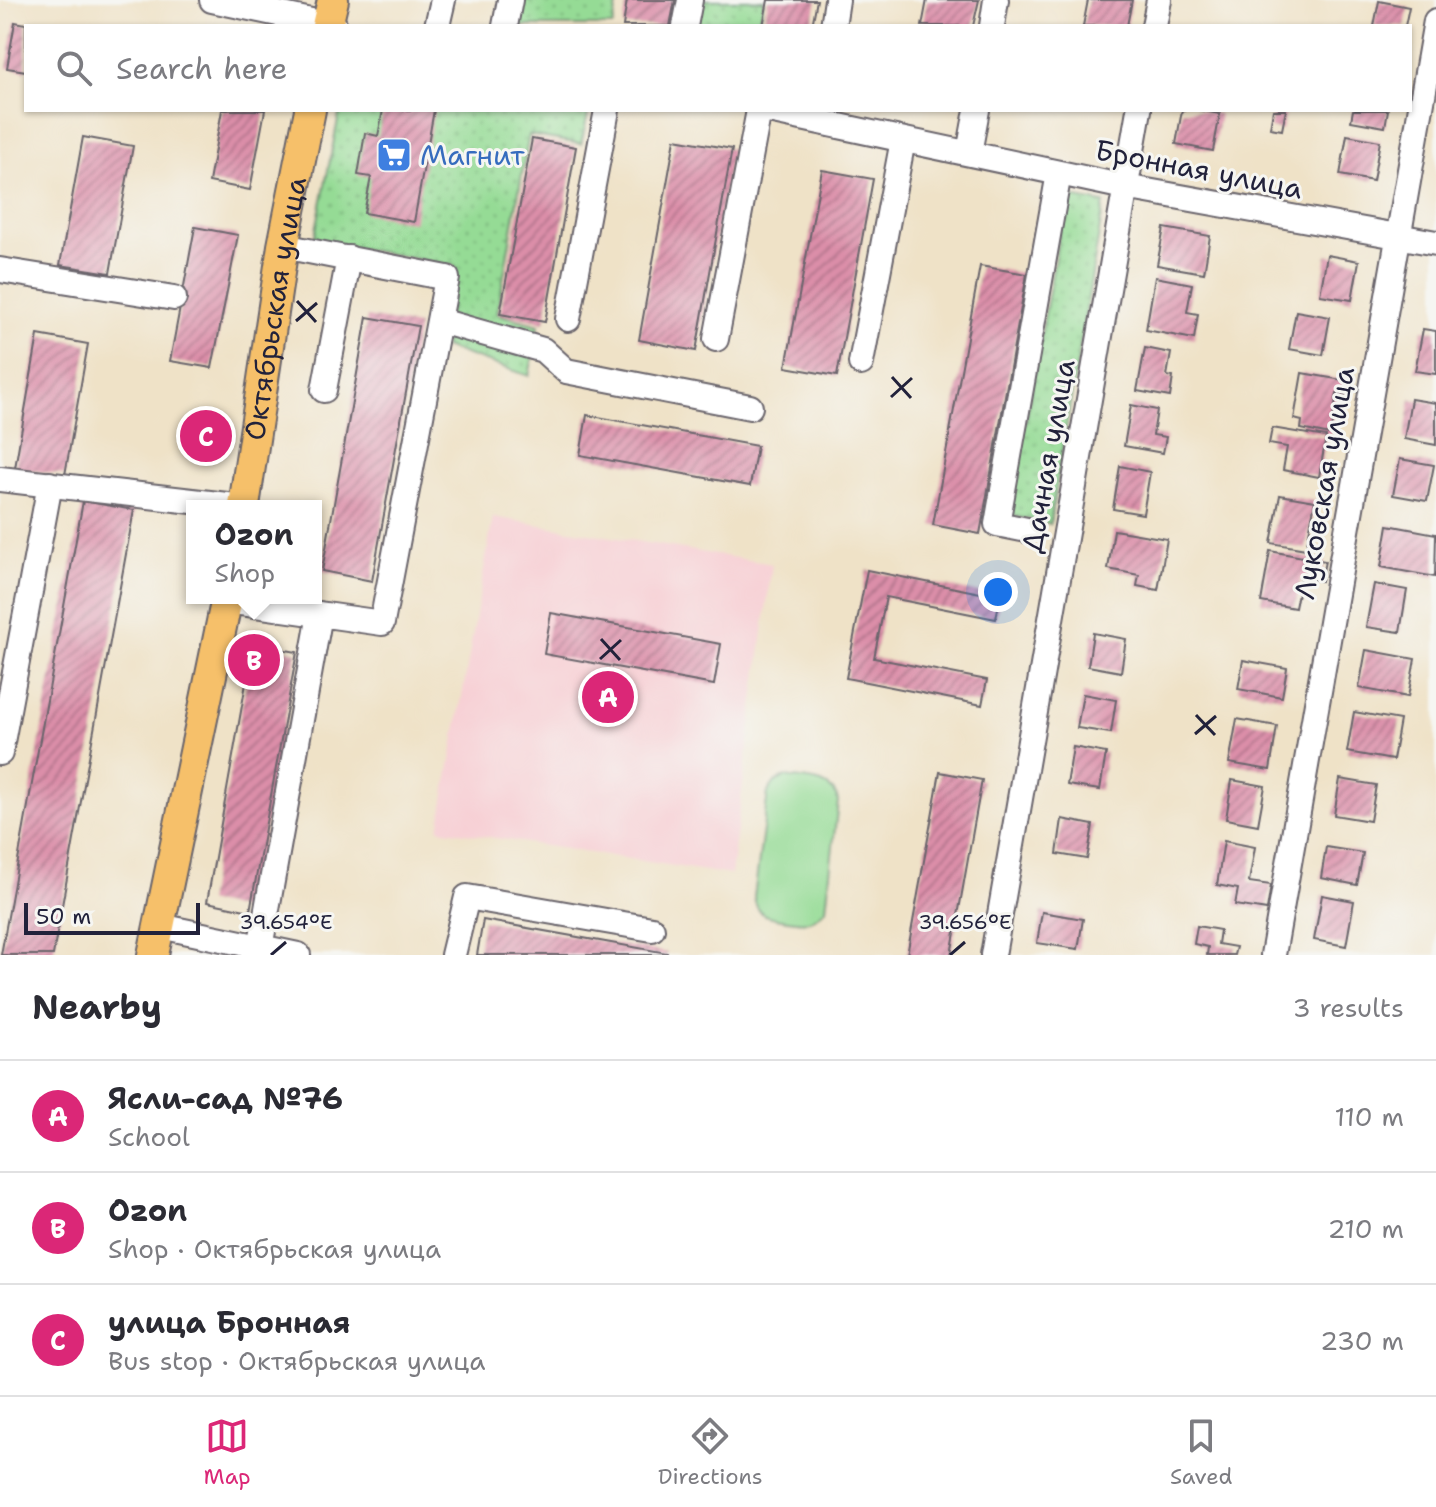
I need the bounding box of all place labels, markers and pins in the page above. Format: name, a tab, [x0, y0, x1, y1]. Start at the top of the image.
supermarket icon: Магнит	[375, 136, 413, 174]
place label: Магнит	[420, 136, 525, 174]
pin: C	[180, 406, 232, 466]
pin: B	[228, 630, 280, 690]
pin: A	[582, 667, 634, 727]

